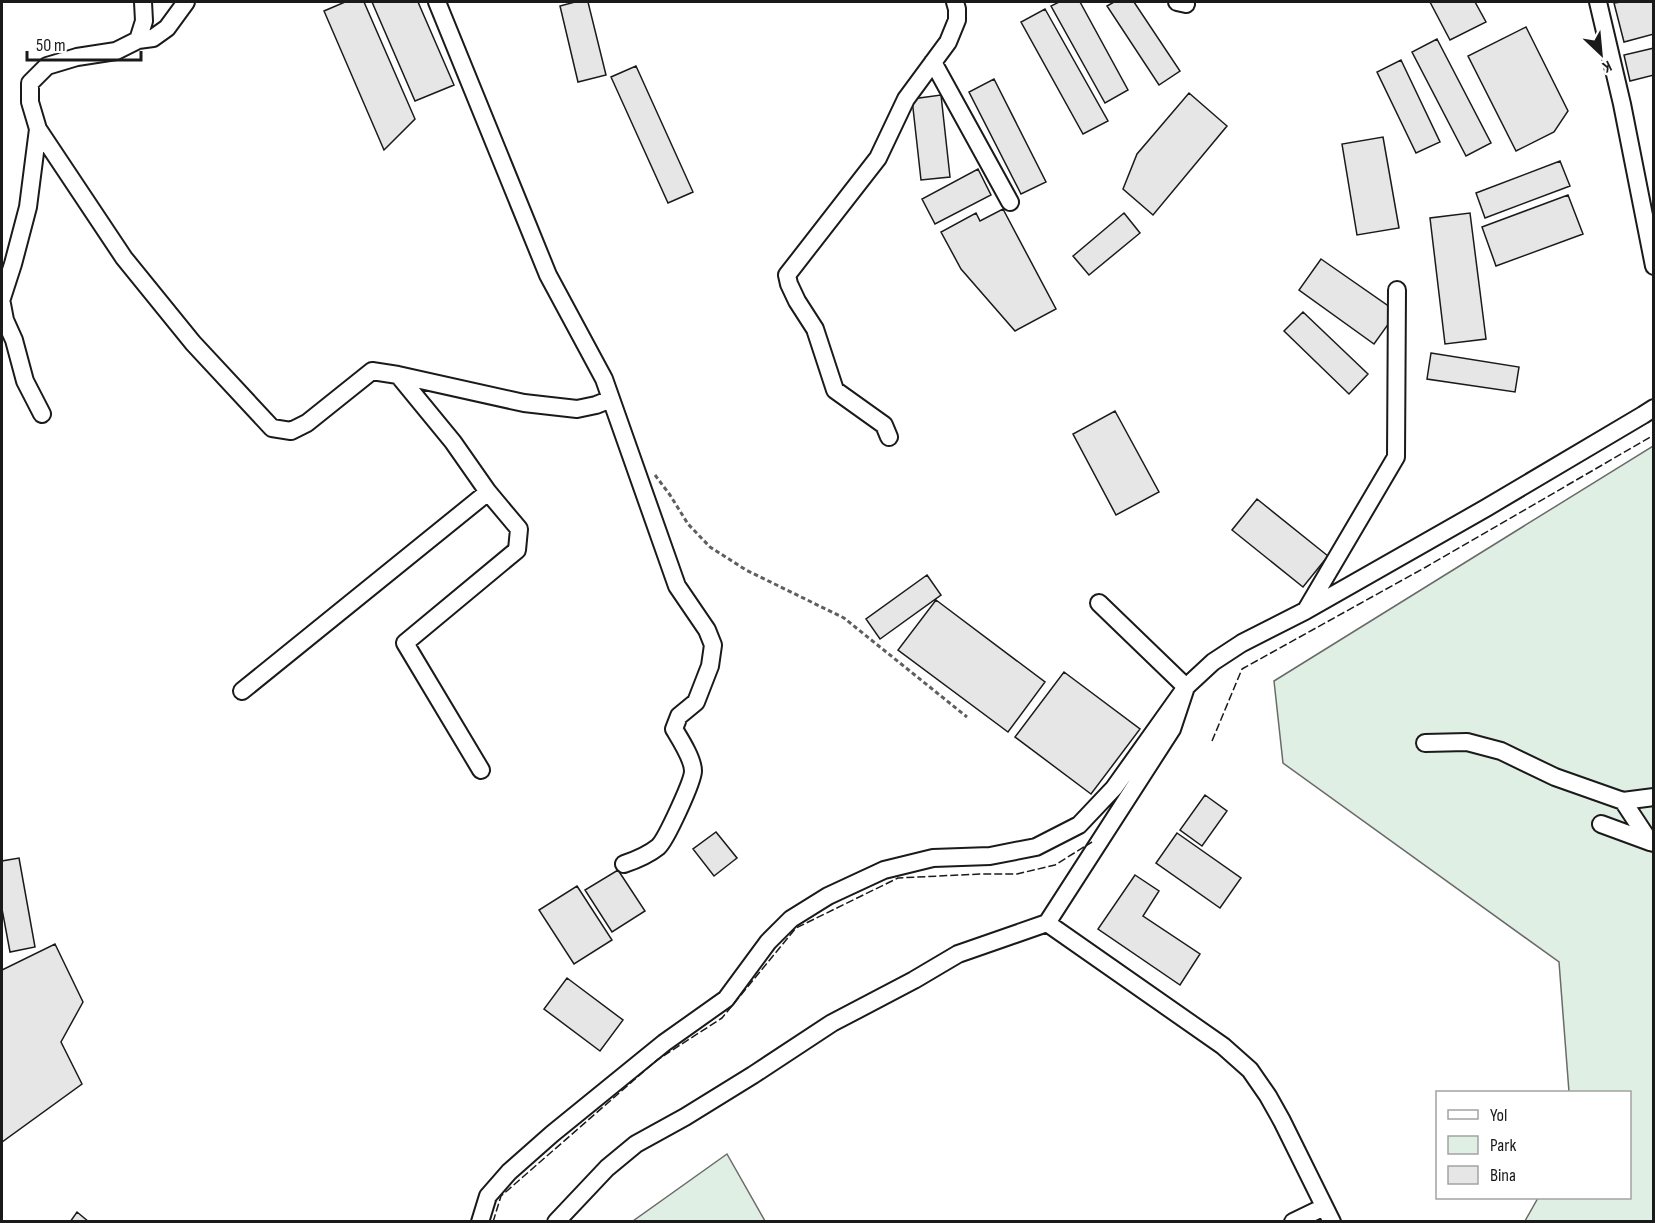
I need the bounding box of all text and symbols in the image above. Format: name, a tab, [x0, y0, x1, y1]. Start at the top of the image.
scale bar	[27, 24, 141, 62]
north arrow	[1571, 24, 1631, 84]
text: 50 m	[36, 35, 66, 56]
text: K	[1599, 56, 1615, 76]
legend	[1436, 1091, 1631, 1199]
text: Yol	[1490, 1105, 1507, 1126]
text: Park	[1490, 1135, 1516, 1156]
text: Bina	[1490, 1165, 1516, 1186]

